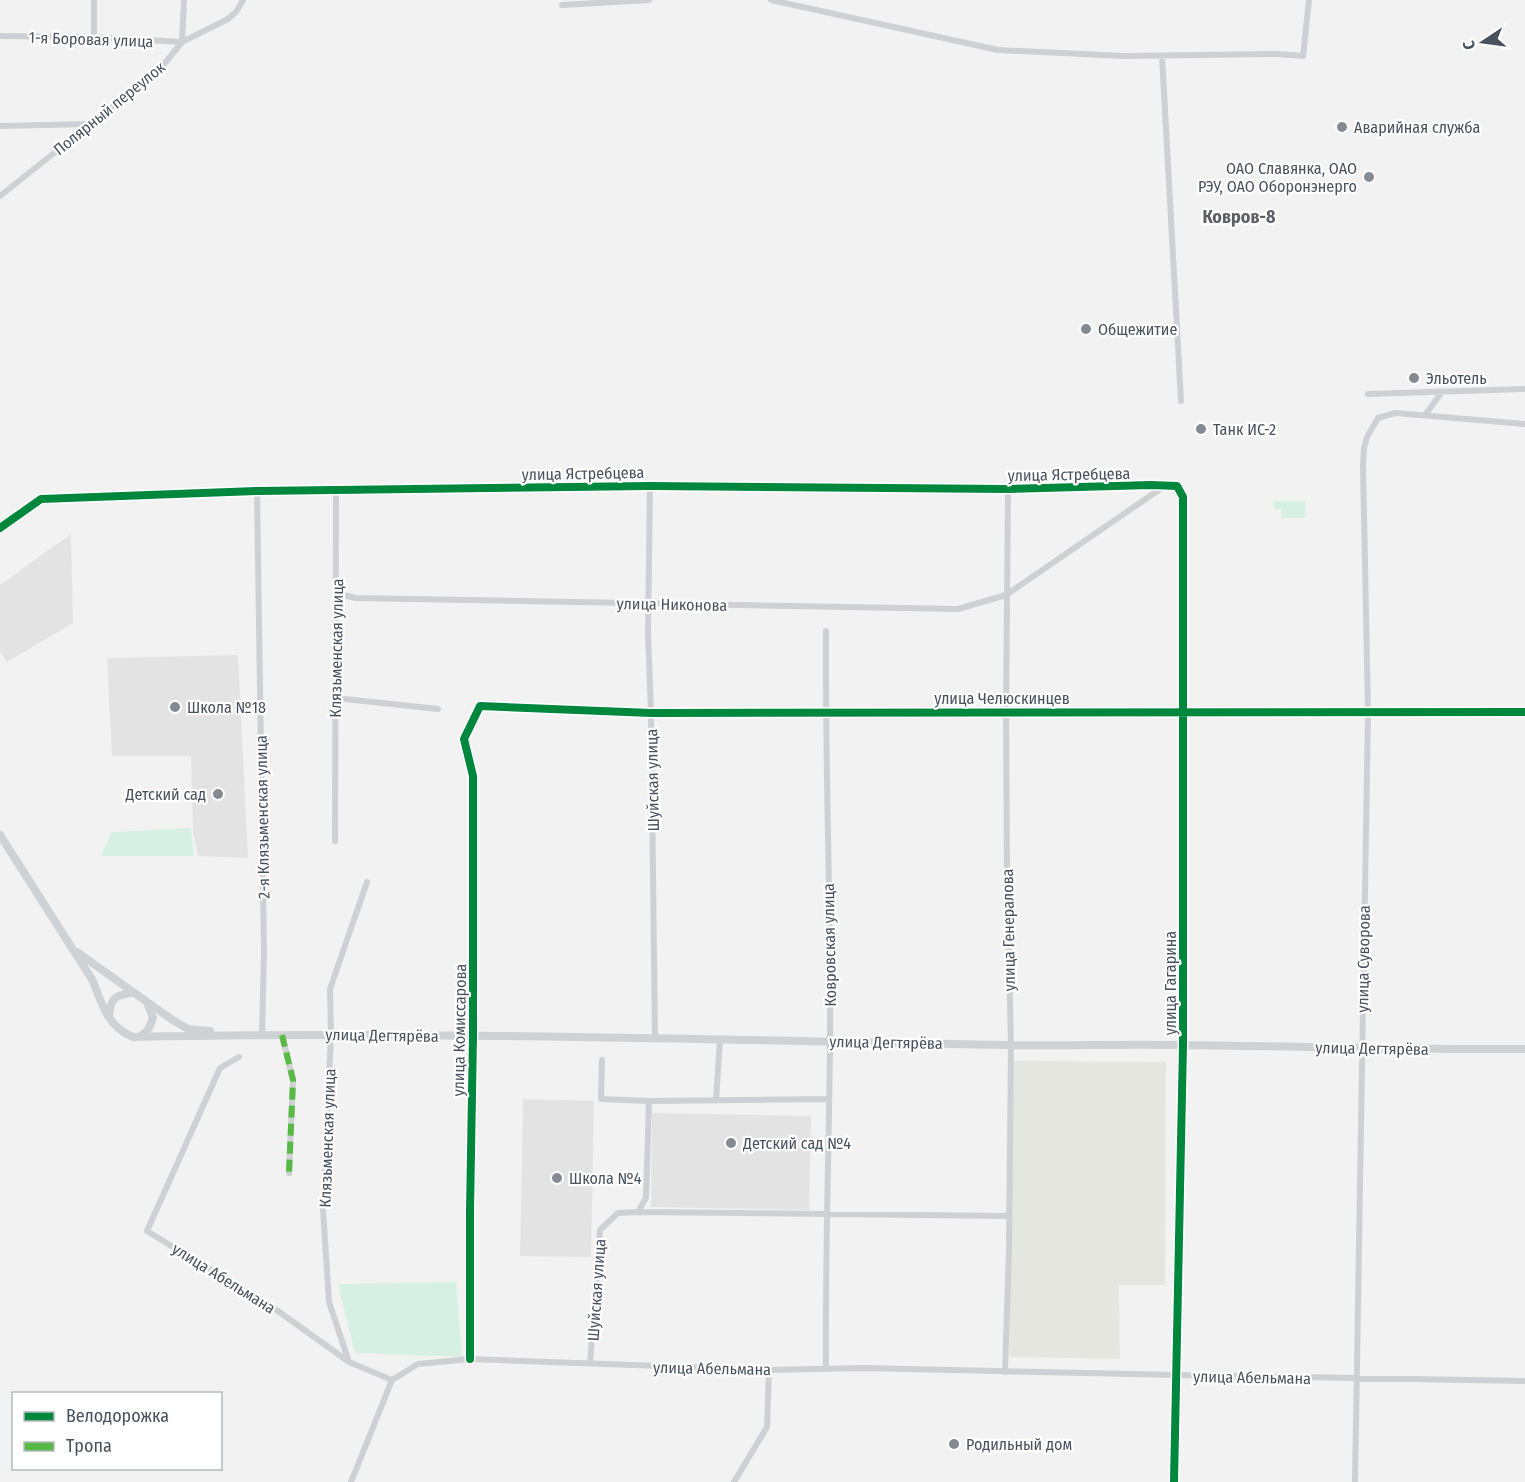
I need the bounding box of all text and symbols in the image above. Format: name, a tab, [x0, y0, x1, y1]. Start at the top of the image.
north arrow	[1453, 12, 1513, 72]
street label: 1-я Боровая улица	[28, 28, 154, 51]
text: С	[1459, 38, 1479, 51]
street label: Полярный переулок	[50, 57, 169, 159]
place label: Аварийная служба	[1354, 118, 1480, 137]
marker: Аварийная служба	[1335, 120, 1349, 134]
place label: ОАО Славянка, ОАО РЭУ, ОАО Оборонэнерго	[1198, 159, 1357, 196]
marker: ОАО Славянка, ОАО РЭУ, ОАО Оборонэнерго	[1362, 170, 1376, 184]
district label: Ковров-8	[1202, 206, 1276, 228]
place label: Общежитие	[1098, 320, 1177, 339]
marker: Общежитие	[1079, 322, 1093, 336]
place label: Эльотель	[1426, 369, 1487, 388]
marker: Эльотель	[1407, 371, 1421, 385]
place label: Танк ИС-2	[1213, 420, 1276, 439]
marker: Танк ИС-2	[1194, 422, 1208, 436]
street label: улица Ястребцева	[522, 463, 645, 484]
street label: улица Ястребцева	[1008, 464, 1131, 485]
street label: Клязьменская улица	[326, 578, 347, 718]
street label: улица Никонова	[617, 594, 728, 615]
street label: улица Челюскинцев	[934, 689, 1070, 708]
place label: Школа №18	[187, 698, 266, 717]
marker: Школа №18	[168, 700, 182, 714]
street label: Шуйская улица	[642, 728, 663, 831]
street label: 2-я Клязьменская улица	[252, 735, 273, 899]
place label: Детский сад	[125, 785, 206, 804]
marker: Детский сад	[211, 787, 225, 801]
street label: улица Генералова	[998, 868, 1019, 991]
street label: Ковровская улица	[819, 883, 840, 1007]
street label: улица Суворова	[1353, 905, 1374, 1013]
street label: улица Гагарина	[1161, 931, 1180, 1035]
street label: улица Комиссарова	[449, 963, 470, 1096]
street label: улица Дегтярёва	[325, 1025, 439, 1046]
street label: улица Дегтярёва	[829, 1032, 943, 1053]
street label: улица Дегтярёва	[1315, 1038, 1429, 1059]
street label: Клязьменская улица	[316, 1068, 339, 1208]
place label: Детский сад №4	[742, 1134, 851, 1153]
marker: Детский сад №4	[724, 1136, 738, 1150]
place label: Школа №4	[569, 1169, 642, 1188]
marker: Школа №4	[550, 1171, 564, 1185]
street label: Шуйская улица	[583, 1238, 610, 1342]
street label: улица Абельмана	[169, 1239, 279, 1318]
street label: улица Абельмана	[653, 1358, 771, 1379]
street label: улица Абельмана	[1193, 1367, 1311, 1388]
legend	[12, 1392, 222, 1470]
text: Велодорожка	[66, 1405, 169, 1427]
text: Тропа	[66, 1435, 112, 1457]
place label: Родильный дом	[966, 1435, 1072, 1454]
marker: Родильный дом	[947, 1437, 961, 1451]

